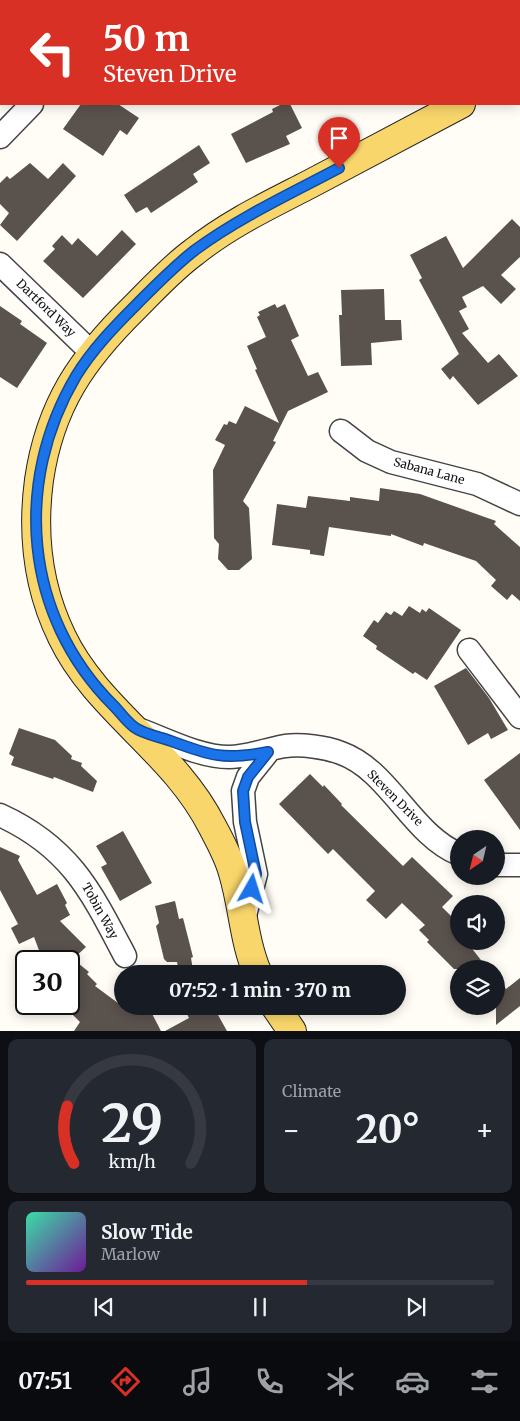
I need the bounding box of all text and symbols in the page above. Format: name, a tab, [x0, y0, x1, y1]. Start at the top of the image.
text: 50 m	[103, 17, 190, 61]
icon: left	[20, 20, 85, 85]
text: Steven Drive	[103, 60, 236, 88]
pin	[318, 117, 360, 168]
icon: arrive	[325, 124, 353, 152]
street label: Dartford Way	[13, 276, 79, 340]
street label: Sabana Lane	[392, 454, 466, 487]
street label: Steven Drive	[364, 767, 426, 829]
north arrow	[450, 830, 505, 885]
map controls	[450, 830, 505, 1015]
position arrow	[225, 862, 277, 914]
street label: Tobin Way	[79, 880, 122, 941]
button: sound	[450, 895, 505, 950]
speed limit sign: 30	[15, 950, 80, 1015]
button: layers	[450, 960, 505, 1015]
text: 07:52 · 1 min · 370 m	[169, 978, 351, 1002]
text: Climate	[282, 1081, 341, 1101]
text: 29	[101, 1091, 163, 1156]
text: 20°	[356, 1106, 420, 1153]
text: −	[282, 1112, 301, 1148]
text: +	[475, 1112, 494, 1148]
text: km/h	[108, 1150, 156, 1173]
text: Slow Tide	[101, 1220, 193, 1244]
text: Marlow	[101, 1244, 160, 1264]
icon: previous	[90, 1293, 118, 1321]
icon: pause	[246, 1293, 274, 1321]
icon: next	[402, 1293, 430, 1321]
icon: directions	[108, 1364, 143, 1399]
icon: music	[180, 1364, 215, 1399]
icon: phone	[252, 1364, 287, 1399]
icon: climate	[323, 1364, 358, 1399]
icon: car	[395, 1364, 430, 1399]
icon: filters	[467, 1364, 502, 1399]
text: 07:51	[18, 1367, 72, 1395]

